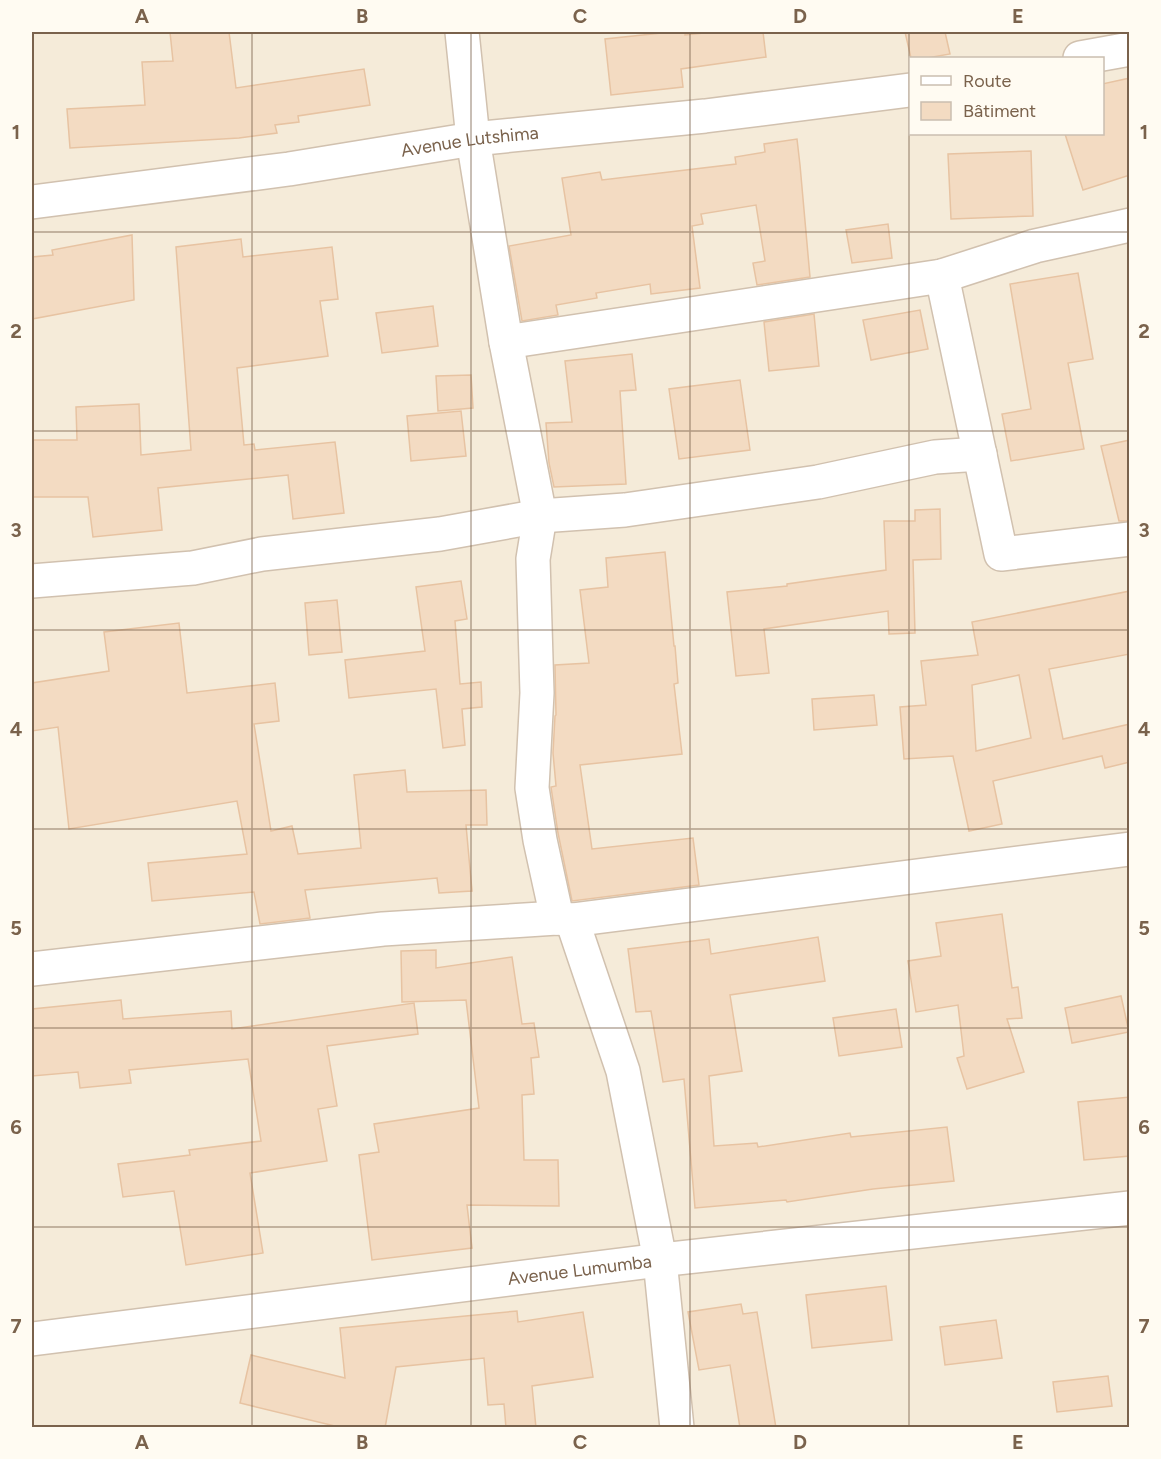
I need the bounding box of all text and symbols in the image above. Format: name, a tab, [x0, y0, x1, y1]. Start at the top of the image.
text: A	[135, 4, 150, 28]
text: B	[356, 4, 368, 28]
text: C	[573, 4, 587, 28]
text: D	[793, 4, 807, 28]
text: E	[1012, 4, 1024, 28]
legend	[909, 57, 1104, 135]
text: Route	[963, 70, 1012, 92]
text: Bâtiment	[963, 100, 1036, 122]
text: 1	[12, 120, 20, 144]
text: 1	[1140, 120, 1148, 144]
street label: Avenue Lutshima	[399, 122, 540, 162]
text: 2	[10, 319, 22, 343]
text: 2	[1138, 319, 1150, 343]
text: 3	[10, 518, 22, 542]
text: 3	[1138, 518, 1150, 542]
text: 4	[10, 717, 23, 741]
text: 4	[1138, 717, 1151, 741]
text: 5	[10, 916, 22, 940]
text: 5	[1138, 916, 1150, 940]
text: 6	[10, 1115, 22, 1139]
text: 6	[1138, 1115, 1150, 1139]
street label: Avenue Lumumba	[506, 1250, 653, 1290]
text: 7	[10, 1314, 22, 1338]
text: 7	[1138, 1314, 1150, 1338]
text: A	[135, 1430, 150, 1454]
text: B	[356, 1430, 368, 1454]
text: C	[573, 1430, 587, 1454]
text: D	[793, 1430, 807, 1454]
text: E	[1012, 1430, 1024, 1454]

